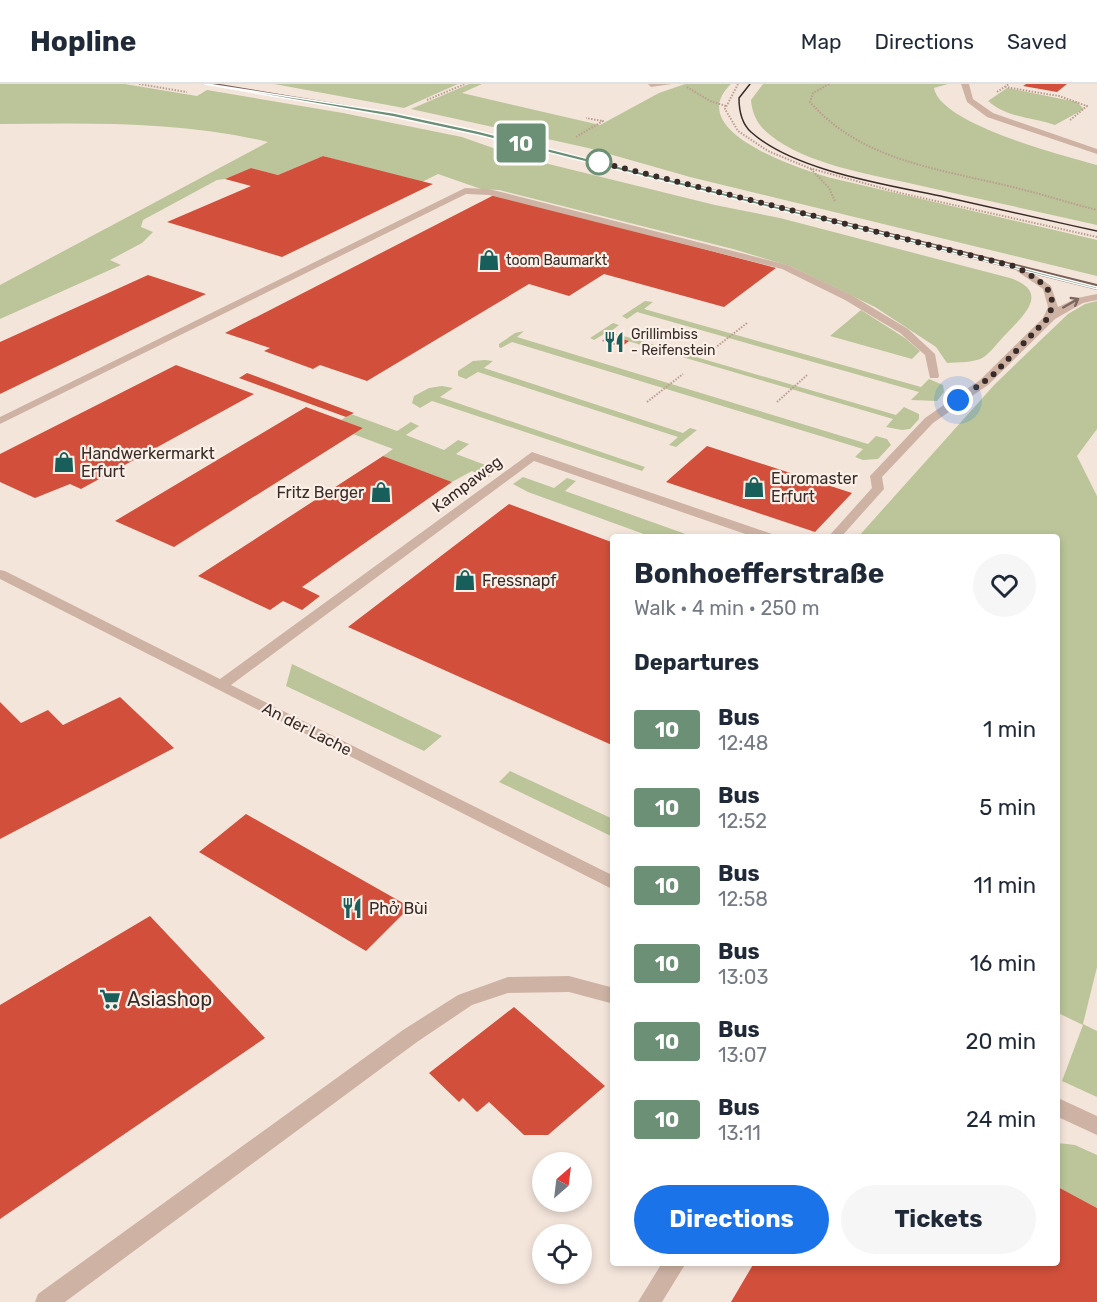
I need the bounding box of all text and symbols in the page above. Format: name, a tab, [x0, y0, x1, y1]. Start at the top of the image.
text: Hopline	[30, 25, 136, 58]
text: Map	[801, 29, 842, 54]
text: Directions	[875, 29, 974, 54]
text: Saved	[1007, 29, 1067, 54]
line badge: 10	[494, 124, 548, 162]
text: 10	[509, 131, 533, 156]
unlabelled marker	[586, 149, 612, 175]
shop icon: toom Baumarkt	[477, 248, 501, 272]
place label: toom Baumarkt	[506, 252, 608, 269]
one-way arrow	[1062, 297, 1079, 309]
place label: Grillimbiss - Reifenstein	[631, 326, 715, 359]
restaurant icon: Grillimbiss - Reifenstein	[602, 330, 626, 354]
your location	[943, 385, 973, 415]
place label: Handwerkermarkt Erfurt	[81, 444, 215, 481]
shop icon: Handwerkermarkt Erfurt	[52, 450, 76, 474]
street label: Kampaweg	[429, 452, 505, 516]
place label: Euromaster Erfurt	[771, 469, 858, 506]
shop icon: Euromaster Erfurt	[742, 475, 766, 499]
shop icon: Fritz Berger	[369, 480, 393, 504]
place label: Fritz Berger	[276, 483, 364, 502]
button: heart	[973, 554, 1036, 617]
text: Bonhoefferstraße	[634, 557, 884, 590]
shop icon: Fressnapf	[453, 568, 477, 592]
place label: Fressnapf	[482, 571, 557, 590]
text: Walk · 4 min · 250 m	[634, 596, 819, 620]
text: Departures	[634, 649, 759, 676]
street label: An der Lache	[259, 698, 355, 760]
text: Bus	[718, 704, 760, 731]
text: 1 min	[983, 716, 1036, 743]
text: 10	[655, 717, 679, 742]
text: 12:48	[718, 731, 769, 755]
text: Bus	[718, 782, 760, 809]
text: 5 min	[979, 794, 1036, 821]
text: 10	[655, 795, 679, 820]
text: 12:52	[718, 809, 767, 833]
text: Bus	[718, 860, 760, 887]
text: 11 min	[974, 872, 1036, 899]
text: 10	[655, 873, 679, 898]
text: 12:58	[718, 887, 768, 911]
restaurant icon: Phở Bùi	[340, 896, 364, 920]
place label: Phở Bùi	[369, 899, 428, 918]
text: Bus	[718, 938, 760, 965]
text: 16 min	[970, 950, 1036, 977]
text: 10	[655, 951, 679, 976]
text: 13:03	[718, 965, 768, 989]
supermarket icon: Asiashop	[98, 987, 122, 1011]
place label: Asiashop	[127, 987, 212, 1011]
text: Bus	[718, 1016, 760, 1043]
text: 20 min	[966, 1028, 1036, 1055]
text: 10	[655, 1029, 679, 1054]
text: 13:07	[718, 1043, 767, 1067]
text: Bus	[718, 1094, 760, 1121]
text: 24 min	[966, 1106, 1036, 1133]
text: 10	[655, 1107, 679, 1132]
text: 13:11	[718, 1121, 761, 1145]
north arrow	[532, 1152, 592, 1212]
map controls	[532, 1152, 592, 1284]
button: Directions	[634, 1185, 829, 1254]
button: Tickets	[841, 1185, 1036, 1254]
button: locate	[532, 1224, 592, 1284]

